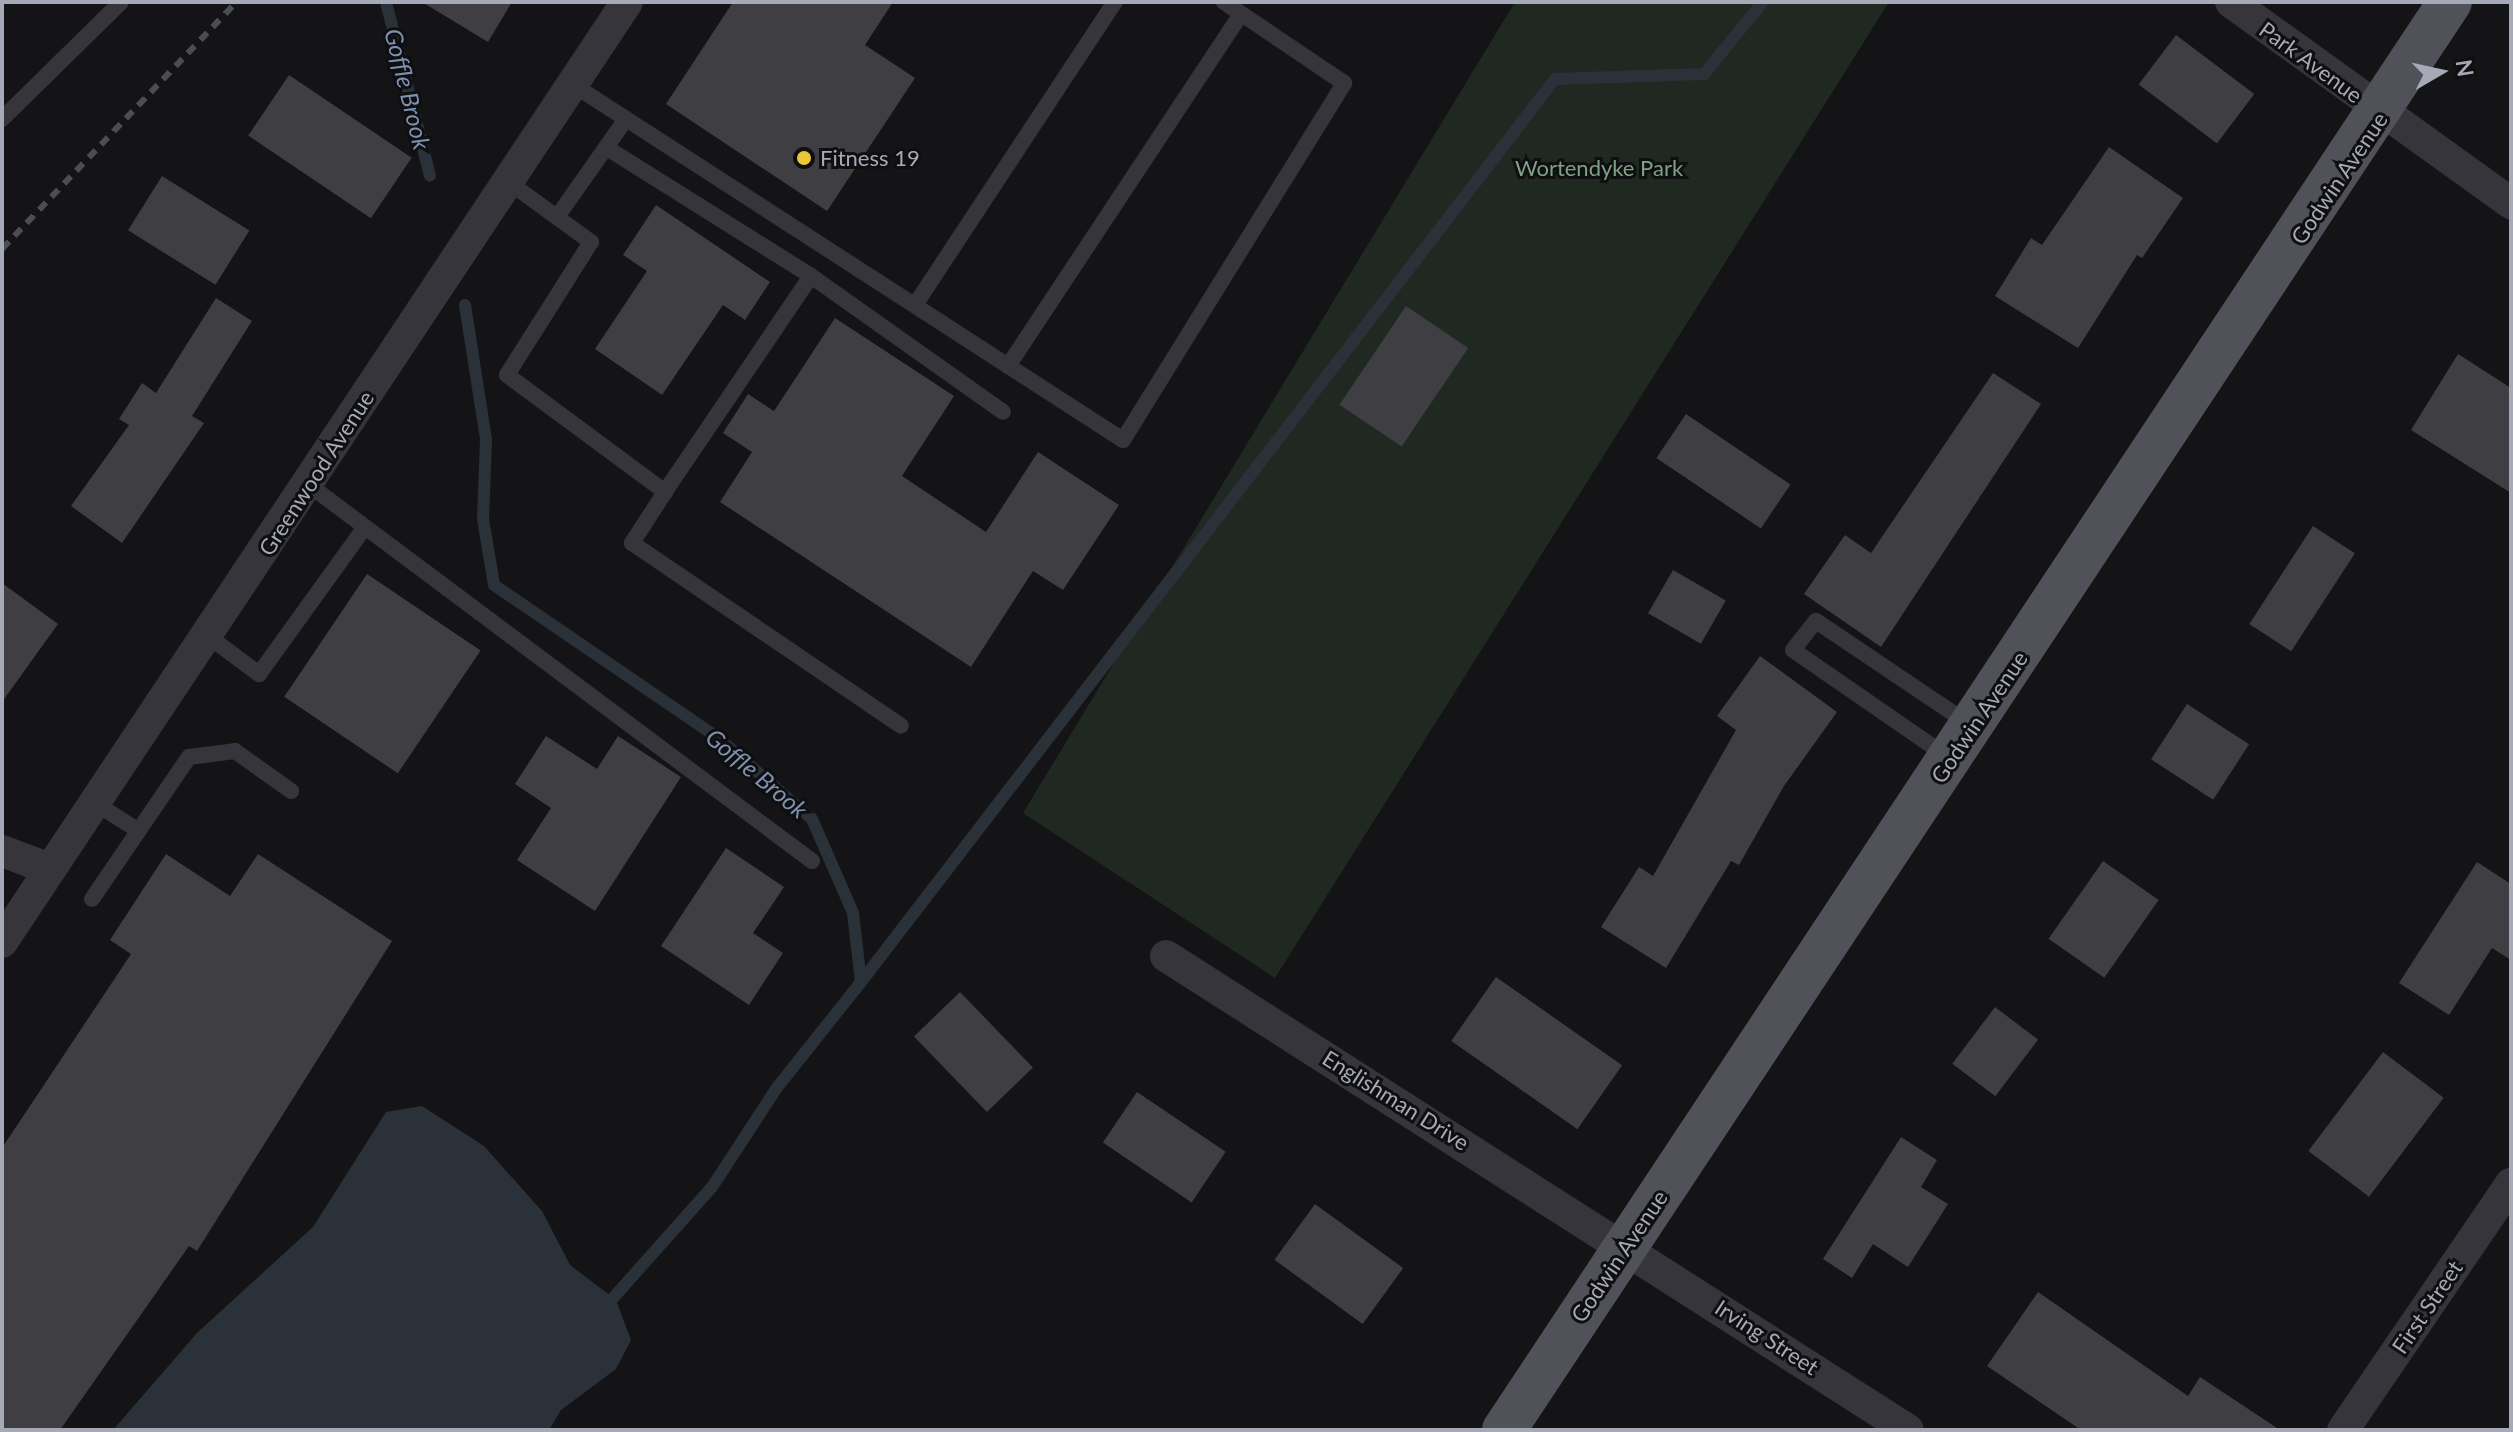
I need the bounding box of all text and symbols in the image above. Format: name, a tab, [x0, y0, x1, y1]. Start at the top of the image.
street label: Park Avenue	[2254, 16, 2368, 108]
water label: Goffle Brook	[379, 25, 437, 153]
north arrow	[2401, 32, 2481, 112]
text: N	[2451, 58, 2480, 79]
street label: Godwin Avenue	[2285, 107, 2393, 249]
place label: Fitness 19	[820, 145, 920, 171]
marker: Fitness 19	[795, 149, 813, 167]
park label: Wortendyke Park	[1515, 155, 1683, 181]
street label: Greenwood Avenue	[253, 385, 379, 561]
street label: Godwin Avenue	[1925, 646, 2033, 788]
water label: Goffle Brook	[700, 722, 814, 824]
street label: Englishman Drive	[1318, 1044, 1474, 1156]
street label: Godwin Avenue	[1565, 1185, 1673, 1327]
street label: First Street	[2386, 1255, 2468, 1359]
street label: Irving Street	[1710, 1294, 1824, 1380]

